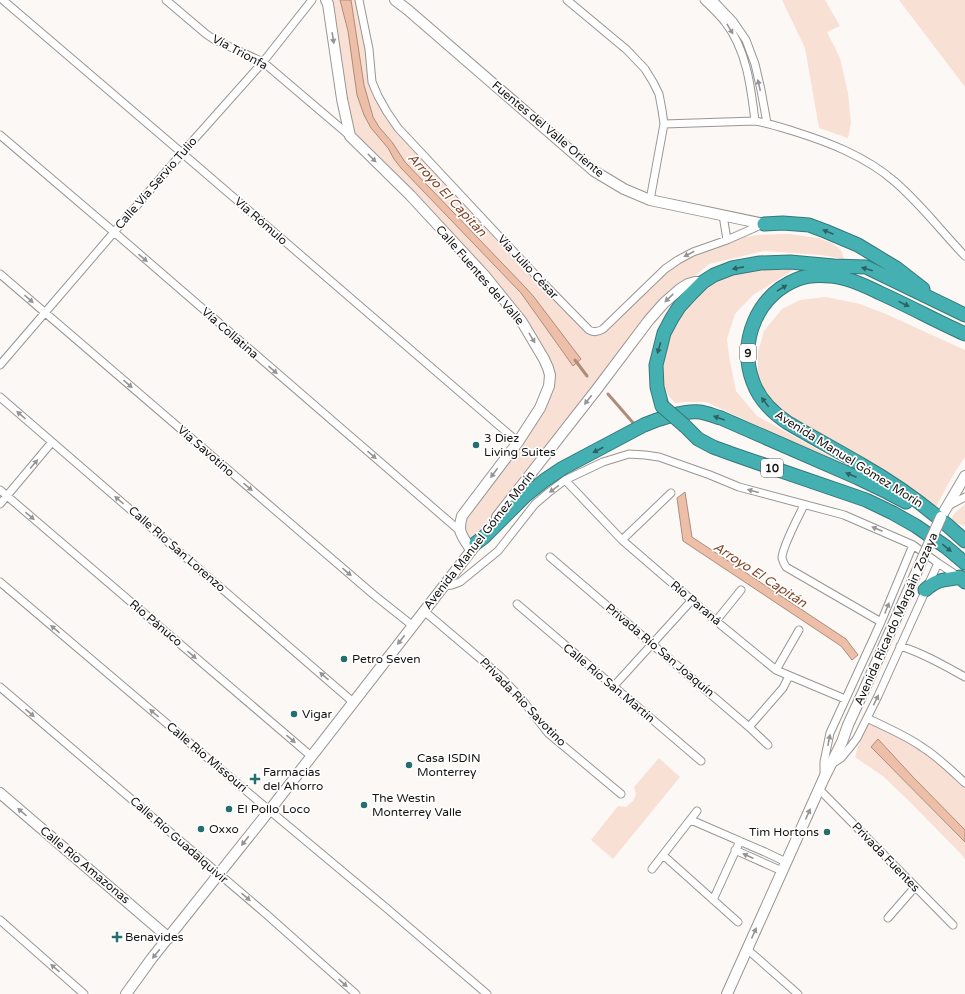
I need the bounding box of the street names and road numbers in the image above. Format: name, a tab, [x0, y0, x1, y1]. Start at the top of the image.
street label: Vía Trionfa	[210, 32, 270, 72]
street label: Fuentes del Valle Oriente	[489, 78, 607, 180]
street label: Calle Vía Servio Tulio	[112, 134, 200, 232]
street label: Vía Rómulo	[232, 194, 290, 248]
street label: Calle Fuentes del Valle	[433, 223, 527, 328]
street label: Vía Julio César	[495, 232, 561, 302]
street label: Vía Collatina	[199, 305, 261, 361]
road number: 9	[740, 344, 756, 362]
street label: Avenida Manuel Gómez Morín	[772, 407, 926, 511]
street label: Vía Savotino	[175, 422, 237, 480]
road number: 10	[761, 459, 783, 477]
street label: Avenida Manuel Gómez Morín	[421, 468, 537, 612]
street label: Calle Río San Lorenzo	[126, 503, 228, 595]
street label: Avenida Ricardo Margáin Zozaya	[851, 530, 941, 708]
street label: Río Paraná	[668, 578, 724, 628]
street label: Río Pánuco	[127, 597, 185, 649]
street label: Privada Río San Joaquín	[603, 600, 717, 700]
street label: Calle Río San Martín	[560, 641, 658, 725]
street label: Privada Rio Savotino	[477, 655, 569, 749]
street label: Calle Río Missouri	[164, 719, 250, 795]
street label: Calle Río Guadalquivir	[127, 794, 231, 887]
street label: Privada Fuentes	[849, 819, 923, 895]
street label: Calle Río Amazonas	[37, 823, 133, 907]

